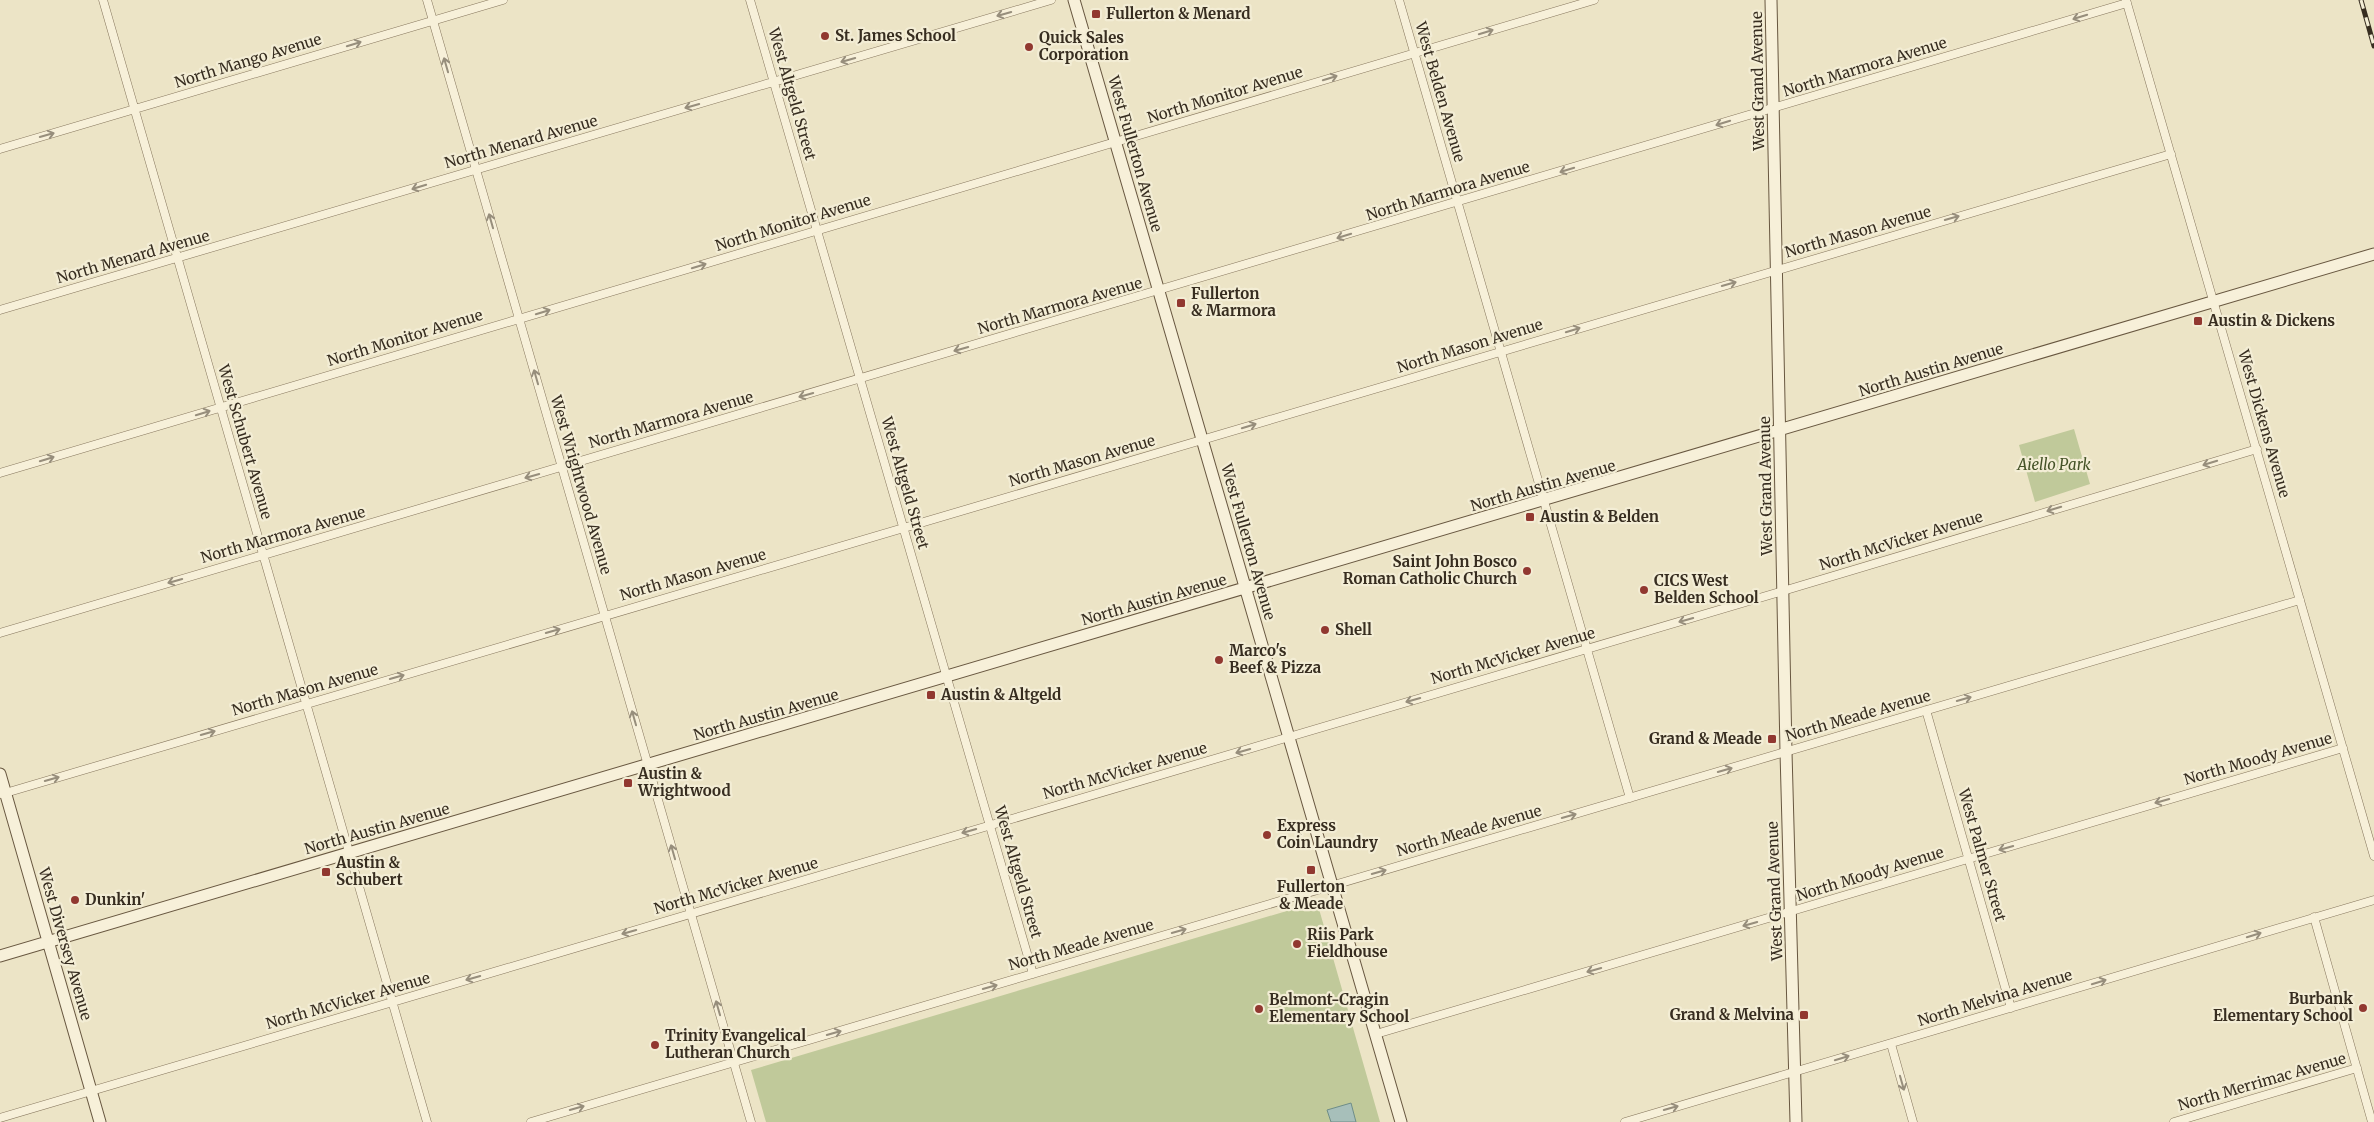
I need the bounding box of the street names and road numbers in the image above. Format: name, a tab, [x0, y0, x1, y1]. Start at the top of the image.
street label: West Grand Avenue	[1747, 11, 1768, 152]
street label: West Belden Avenue	[1411, 19, 1470, 164]
street label: West Altgeld Street	[764, 25, 820, 162]
street label: North Mango Avenue	[172, 29, 324, 92]
street label: North Marmora Avenue	[1781, 33, 1949, 100]
street label: North Monitor Avenue	[1145, 62, 1305, 127]
street label: West Fullerton Avenue	[1104, 73, 1167, 234]
street label: North Menard Avenue	[442, 111, 600, 172]
street label: North Marmora Avenue	[1364, 157, 1532, 224]
street label: North Monitor Avenue	[713, 190, 873, 255]
street label: North Mason Avenue	[1782, 201, 1933, 262]
street label: North Menard Avenue	[54, 226, 212, 287]
street label: North Marmora Avenue	[975, 273, 1144, 338]
street label: North Monitor Avenue	[325, 305, 485, 370]
street label: North Mason Avenue	[1395, 314, 1545, 377]
street label: North Austin Avenue	[1856, 338, 2006, 401]
street label: West Dickens Avenue	[2234, 347, 2295, 500]
street label: West Schubert Avenue	[214, 361, 277, 522]
street label: North Marmora Avenue	[586, 387, 755, 452]
street label: West Wrightwood Avenue	[546, 392, 616, 577]
street label: West Altgeld Street	[877, 414, 933, 551]
street label: West Grand Avenue	[1755, 416, 1776, 557]
street label: North Mason Avenue	[1006, 430, 1157, 491]
street label: North Austin Avenue	[1468, 456, 1618, 515]
street label: West Fullerton Avenue	[1217, 461, 1280, 622]
street label: North Marmora Avenue	[198, 502, 367, 567]
street label: North McVicker Avenue	[1817, 507, 1985, 574]
street label: North Mason Avenue	[617, 544, 768, 605]
street label: North Austin Avenue	[1079, 570, 1229, 629]
street label: North McVicker Avenue	[1429, 623, 1597, 688]
street label: North Mason Avenue	[229, 659, 380, 720]
street label: North Austin Avenue	[691, 685, 841, 744]
street label: North Meade Avenue	[1783, 686, 1933, 745]
street label: North Moody Avenue	[2182, 728, 2334, 789]
street label: North McVicker Avenue	[1041, 738, 1209, 803]
street label: West Palmer Street	[1954, 785, 2011, 924]
street label: North Austin Avenue	[302, 799, 452, 858]
street label: North Meade Avenue	[1394, 801, 1544, 860]
street label: West Altgeld Street	[990, 803, 1046, 940]
street label: West Grand Avenue	[1763, 821, 1786, 962]
street label: North Moody Avenue	[1794, 842, 1946, 905]
street label: North McVicker Avenue	[652, 853, 820, 918]
street label: West Diversey Avenue	[34, 864, 96, 1023]
street label: North Meade Avenue	[1006, 915, 1156, 974]
street label: North Melvina Avenue	[1915, 965, 2075, 1030]
street label: North McVicker Avenue	[264, 968, 432, 1033]
street label: North Merrimac Avenue	[2176, 1048, 2348, 1115]

